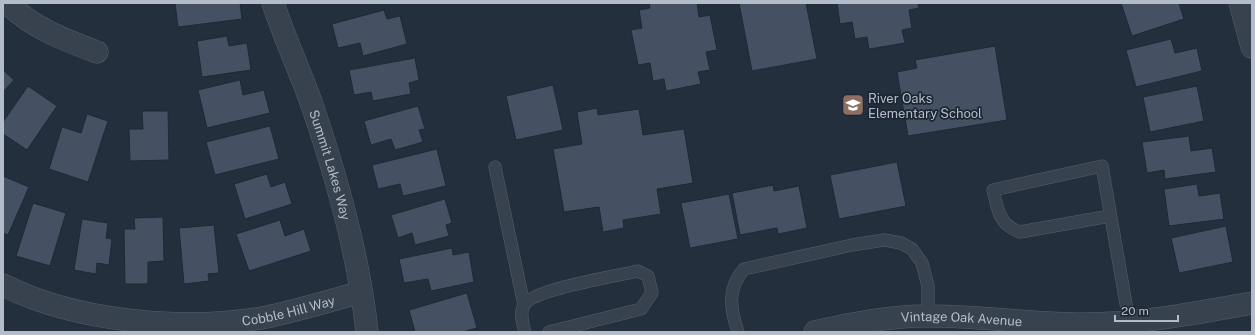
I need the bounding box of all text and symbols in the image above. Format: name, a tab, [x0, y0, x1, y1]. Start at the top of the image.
place label: River Oaks Elementary School	[868, 91, 982, 121]
school or university icon: River Oaks Elementary School	[840, 92, 866, 118]
street label: Summit Lakes Way	[306, 108, 353, 222]
street label: Cobble Hill Way	[241, 293, 337, 329]
scale bar	[1115, 297, 1178, 323]
text: 20 m	[1121, 304, 1149, 318]
street label: Vintage Oak Avenue	[900, 309, 1023, 329]

